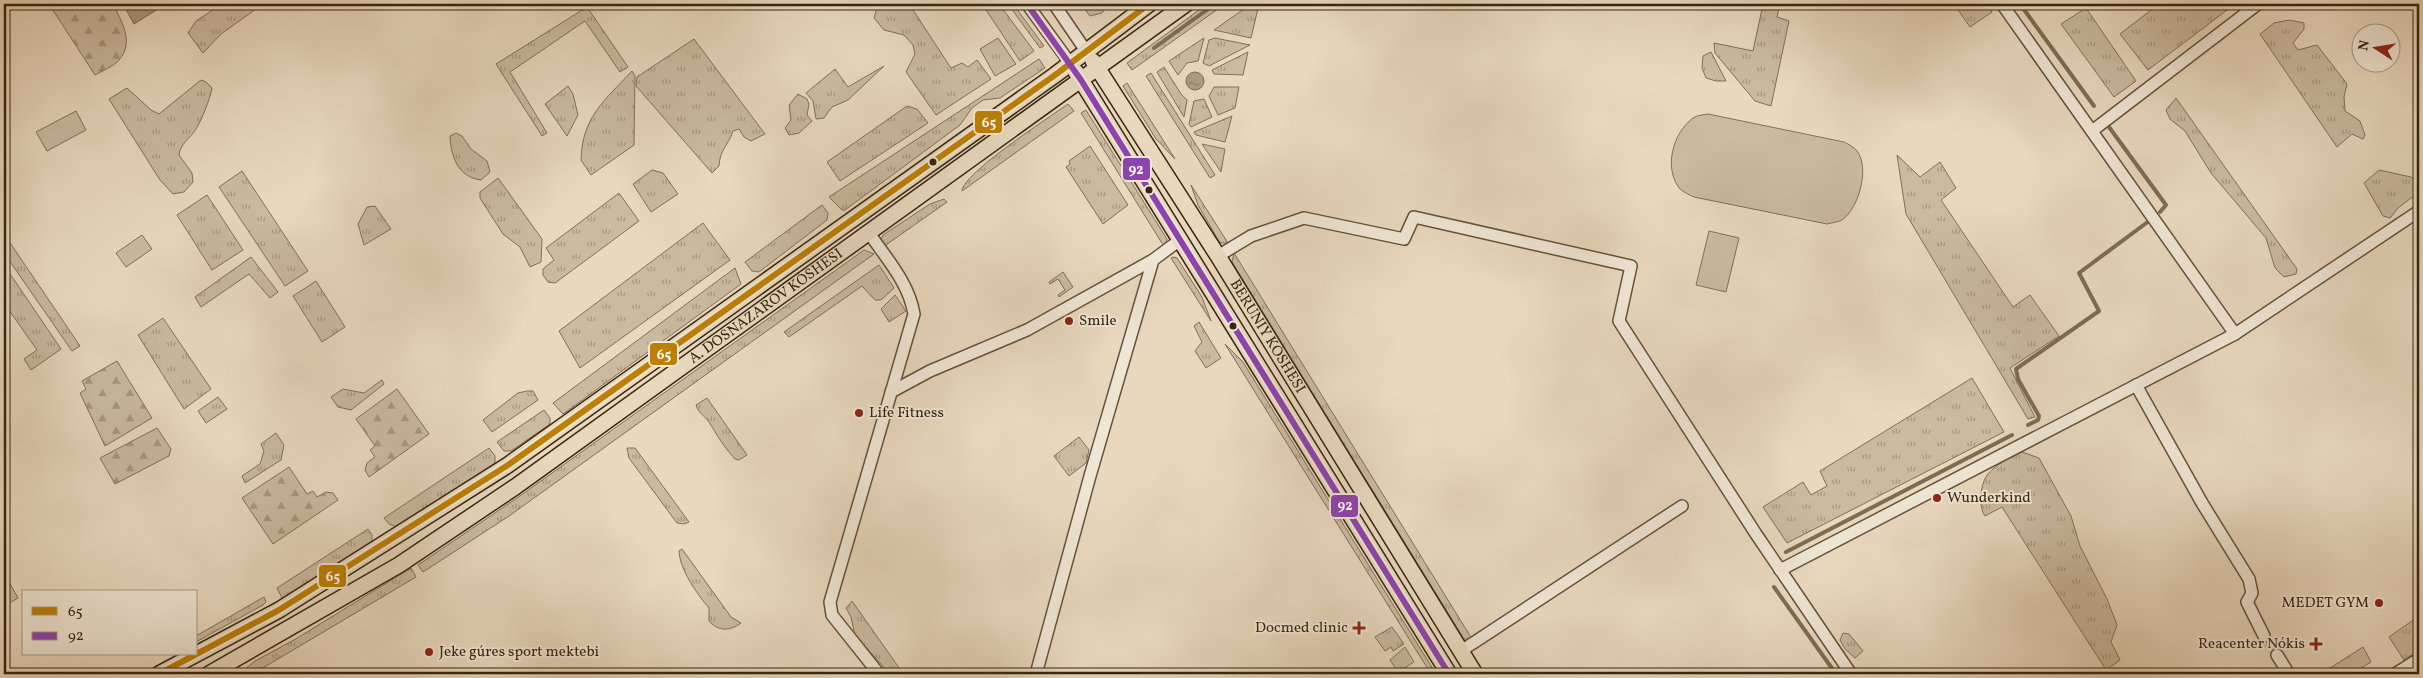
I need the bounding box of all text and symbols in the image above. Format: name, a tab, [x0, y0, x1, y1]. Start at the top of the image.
north arrow	[2350, 22, 2400, 72]
text: N	[2354, 39, 2375, 53]
line badge: 65	[974, 110, 1003, 134]
text: 65	[982, 114, 996, 133]
unlabelled marker	[928, 157, 938, 167]
line badge: 92	[1122, 157, 1151, 181]
text: 92	[1128, 161, 1144, 180]
unlabelled marker	[1144, 185, 1154, 195]
street label: A. DOSNAZAROV KÓSHESI	[685, 244, 847, 369]
street label: BERUNIY KÓSHESI	[1224, 275, 1310, 397]
place label: Smile	[1079, 311, 1117, 332]
marker: Smile	[1063, 315, 1075, 327]
unlabelled marker	[1228, 321, 1238, 331]
line badge: 65	[649, 342, 678, 366]
text: 65	[657, 346, 671, 365]
place label: Life Fitness	[869, 403, 944, 424]
marker: Life Fitness	[853, 407, 865, 419]
place label: Wunderkind	[1947, 488, 2031, 509]
marker: Wunderkind	[1931, 492, 1943, 504]
line badge: 92	[1330, 494, 1359, 518]
text: 92	[1337, 497, 1353, 516]
line badge: 65	[318, 564, 347, 588]
text: 65	[326, 568, 340, 587]
legend	[22, 590, 198, 656]
place label: MEDET GYM	[2282, 593, 2369, 614]
marker: MEDET GYM	[2373, 597, 2385, 609]
text: 65	[68, 602, 83, 623]
place label: Docmed clinic	[1255, 618, 1348, 639]
marker: Docmed clinic	[1352, 621, 1366, 635]
text: 92	[68, 626, 84, 647]
place label: Reacenter Nókis	[2198, 634, 2305, 655]
marker: Reacenter Nókis	[2309, 637, 2323, 651]
place label: Jeke gúres sport mektebi	[439, 642, 599, 663]
marker: Jeke gúres sport mektebi	[423, 646, 435, 658]

